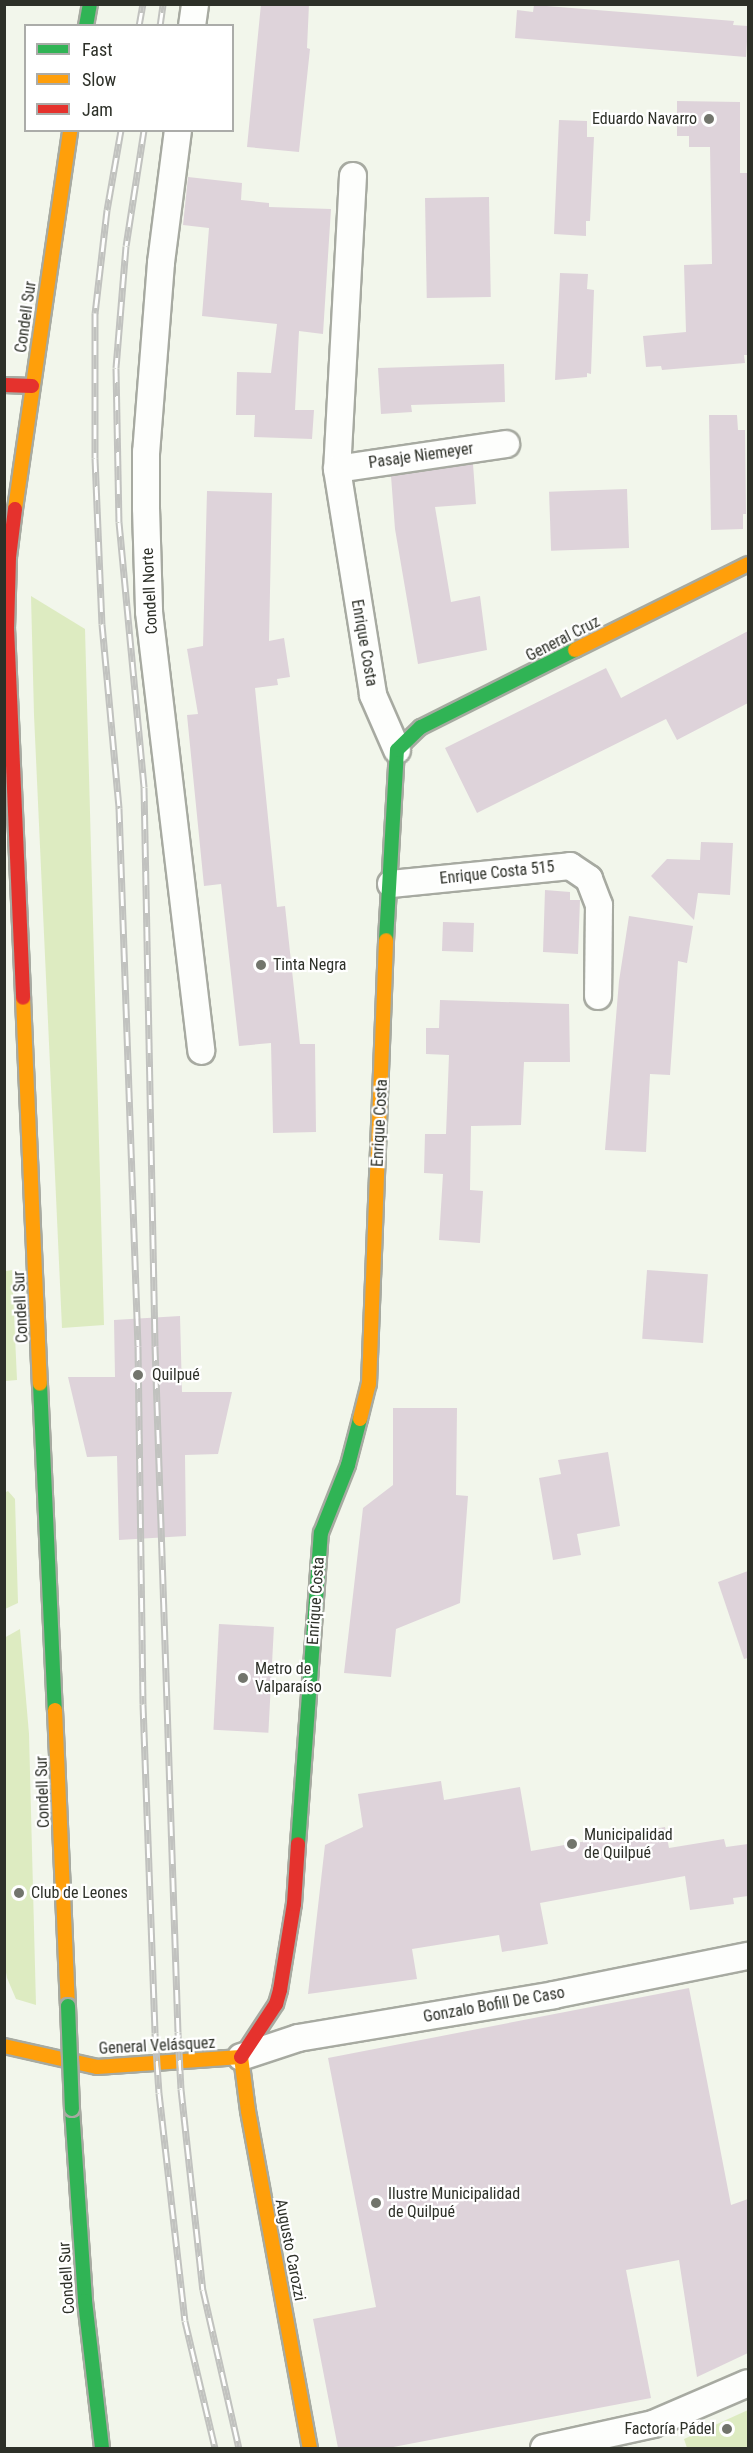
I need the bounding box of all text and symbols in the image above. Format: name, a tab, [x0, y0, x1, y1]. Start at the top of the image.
legend	[24, 24, 234, 132]
text: Fast	[82, 39, 113, 60]
text: Slow	[82, 69, 116, 90]
text: Jam	[82, 99, 113, 120]
place label: Eduardo Navarro	[592, 109, 697, 129]
marker: Eduardo Navarro	[702, 112, 716, 126]
street label: Condell Sur	[11, 280, 41, 354]
street label: Pasaje Niemeyer	[367, 439, 475, 473]
street label: Condell Norte	[138, 547, 162, 635]
street label: Enrique Costa	[347, 598, 381, 688]
street label: General Cruz	[523, 612, 603, 666]
street label: Enrique Costa 515	[439, 857, 555, 889]
place label: Tinta Negra	[273, 955, 346, 975]
marker: Tinta Negra	[254, 958, 268, 972]
street label: Enrique Costa	[368, 1079, 392, 1167]
street label: Condell Sur	[10, 1270, 32, 1344]
place label: Quilpué	[152, 1365, 200, 1385]
marker: Quilpué	[129, 1366, 147, 1384]
street label: Enrique Costa	[303, 1556, 329, 1646]
place label: Metro de Valparaíso	[255, 1659, 322, 1697]
marker: Metro de Valparaíso	[236, 1671, 250, 1685]
street label: Condell Sur	[32, 1756, 54, 1828]
place label: Municipalidad de Quilpué	[584, 1825, 673, 1863]
marker: Municipalidad de Quilpué	[565, 1837, 579, 1851]
place label: Club de Leones	[31, 1883, 128, 1903]
marker: Club de Leones	[12, 1886, 26, 1900]
street label: Gonzalo Bofill De Caso	[422, 1983, 566, 2027]
street label: General Velásquez	[98, 2033, 216, 2059]
place label: Ilustre Municipalidad de Quilpué	[388, 2184, 520, 2222]
marker: Ilustre Municipalidad de Quilpué	[369, 2196, 383, 2210]
street label: Augusto Carozzi	[271, 2198, 309, 2302]
street label: Condell Sur	[55, 2241, 79, 2315]
place label: Factoría Pádel	[624, 2419, 715, 2439]
marker: Factoría Pádel	[720, 2422, 734, 2436]

